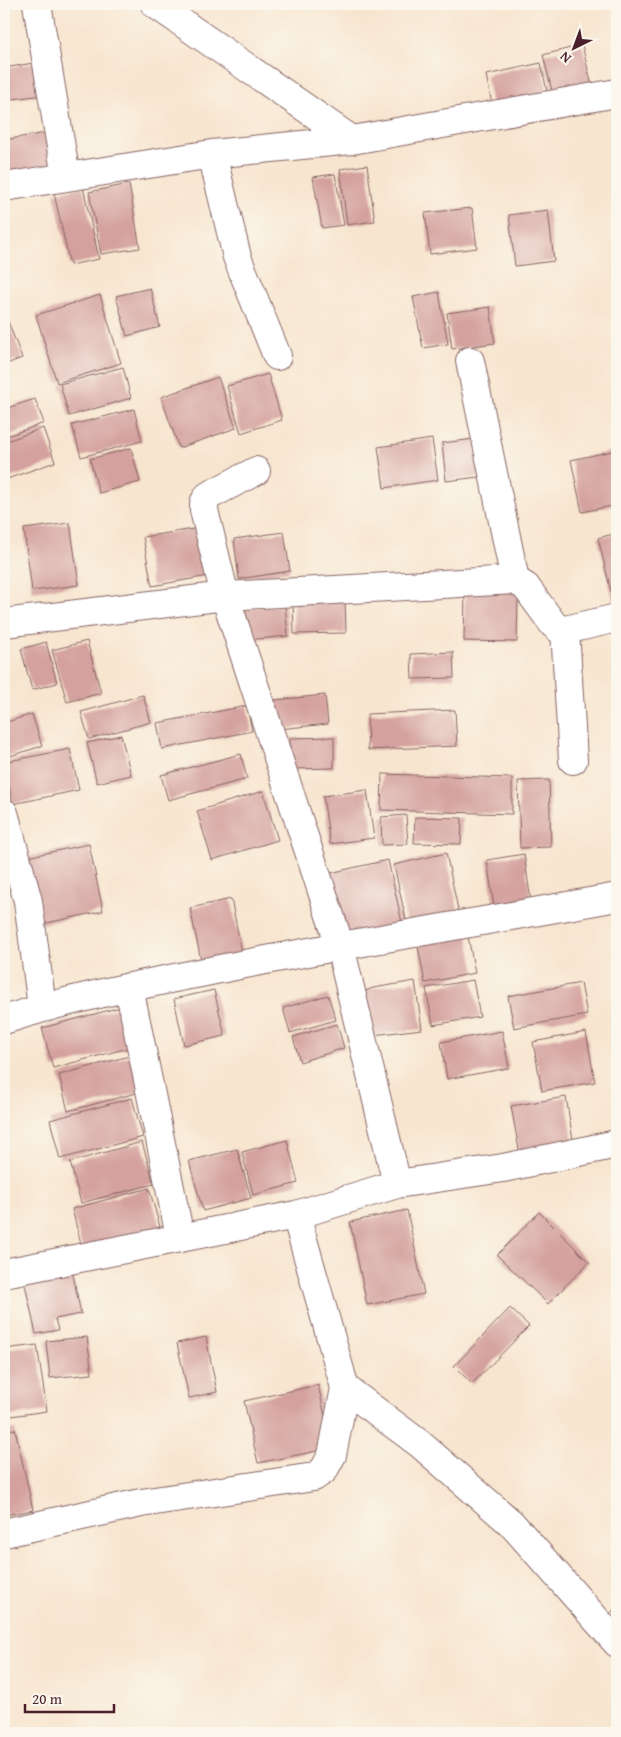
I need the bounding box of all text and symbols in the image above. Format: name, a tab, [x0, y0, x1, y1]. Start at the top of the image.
north arrow	[548, 22, 598, 72]
text: N	[555, 47, 575, 68]
scale bar	[25, 1682, 114, 1714]
text: 20 m	[32, 1688, 63, 1709]

